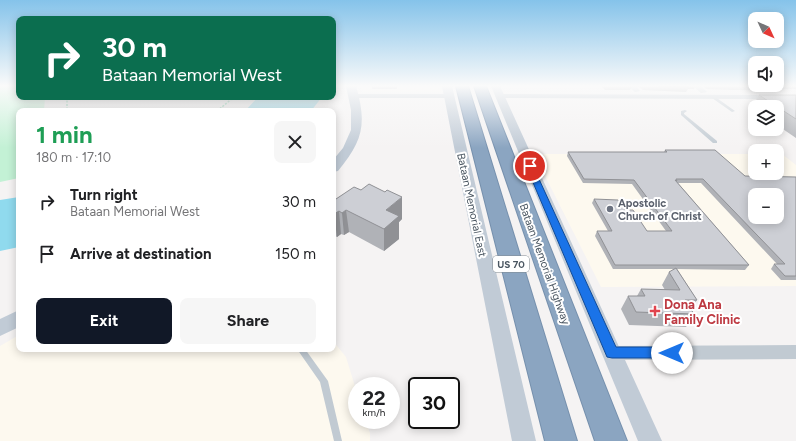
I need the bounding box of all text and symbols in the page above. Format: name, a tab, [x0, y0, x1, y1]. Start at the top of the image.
north arrow	[748, 12, 784, 48]
map controls	[748, 12, 784, 224]
text: 30 m	[102, 30, 167, 64]
icon: right	[36, 32, 88, 84]
button: sound	[748, 56, 784, 92]
text: Bataan Memorial West	[102, 64, 282, 86]
button: layers	[748, 100, 784, 136]
text: 1 min	[36, 120, 93, 149]
button: close	[274, 121, 316, 163]
button: +	[748, 144, 784, 180]
pin	[513, 149, 547, 183]
text: 180 m · 17:10	[36, 150, 111, 165]
street label: Bataan Memorial East	[454, 152, 489, 258]
icon: arrive	[519, 155, 541, 177]
text: Turn right	[70, 186, 138, 204]
button: −	[748, 188, 784, 224]
icon: right	[36, 191, 58, 213]
text: 30 m	[282, 193, 316, 211]
place label: Apostolic Church of Christ	[618, 197, 702, 223]
street label: Bataan Memorial Highway	[517, 202, 573, 327]
text: Bataan Memorial West	[70, 204, 200, 219]
marker: Apostolic Church of Christ	[605, 204, 615, 214]
icon: arrive	[36, 243, 58, 265]
text: Arrive at destination	[70, 245, 211, 263]
text: 150 m	[275, 245, 316, 263]
road number: US 70	[493, 256, 529, 272]
place label: Dona Ana Family Clinic	[664, 297, 740, 327]
button: Exit	[36, 298, 172, 344]
button: Share	[180, 298, 316, 344]
marker: Dona Ana Family Clinic	[649, 305, 661, 317]
position arrow	[651, 332, 693, 374]
speed limit sign: 30	[408, 377, 460, 429]
text: 22	[362, 386, 386, 410]
text: km/h	[363, 406, 385, 419]

